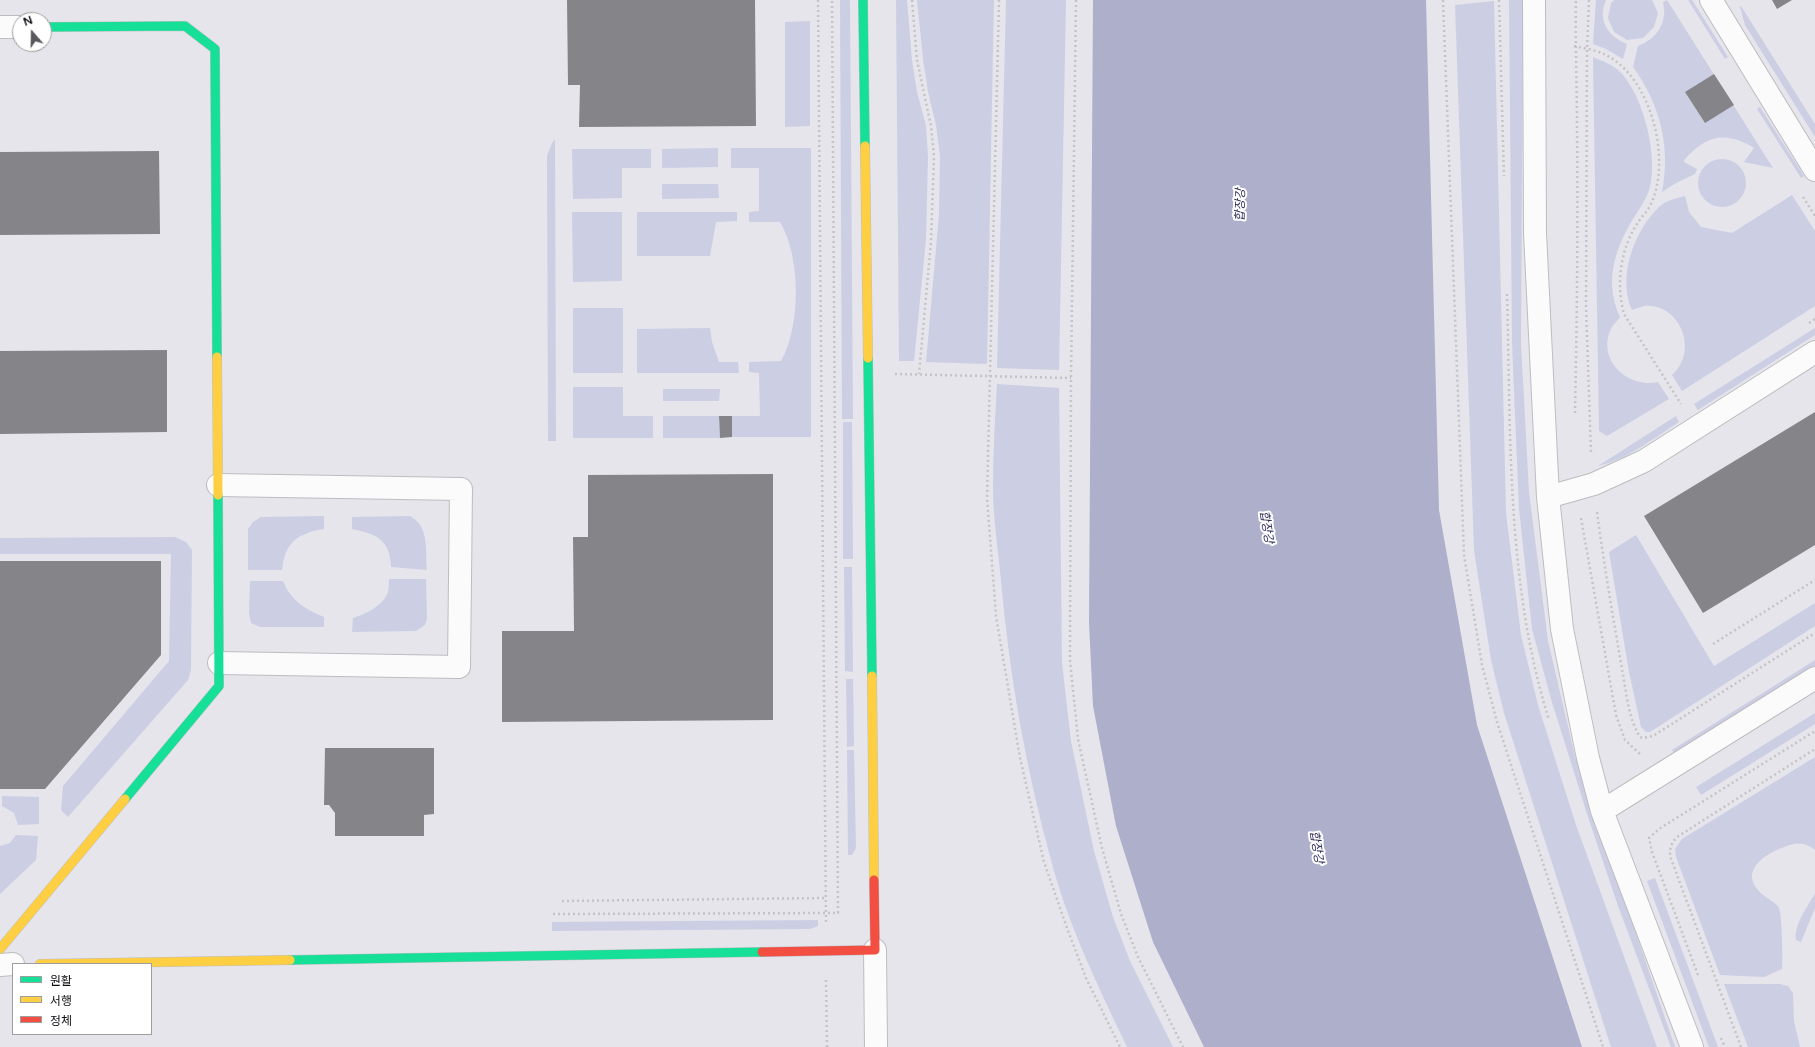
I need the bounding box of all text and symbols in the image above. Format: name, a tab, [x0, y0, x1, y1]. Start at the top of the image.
north arrow	[12, 12, 52, 52]
text: N	[22, 14, 34, 29]
water label: 합장강	[1234, 188, 1248, 222]
water label: 합장강	[1256, 510, 1276, 544]
water label: 합장강	[1306, 830, 1326, 864]
legend	[12, 963, 152, 1035]
text: 원활	[50, 974, 72, 988]
text: 서행	[50, 994, 72, 1008]
text: 정체	[50, 1014, 72, 1028]

